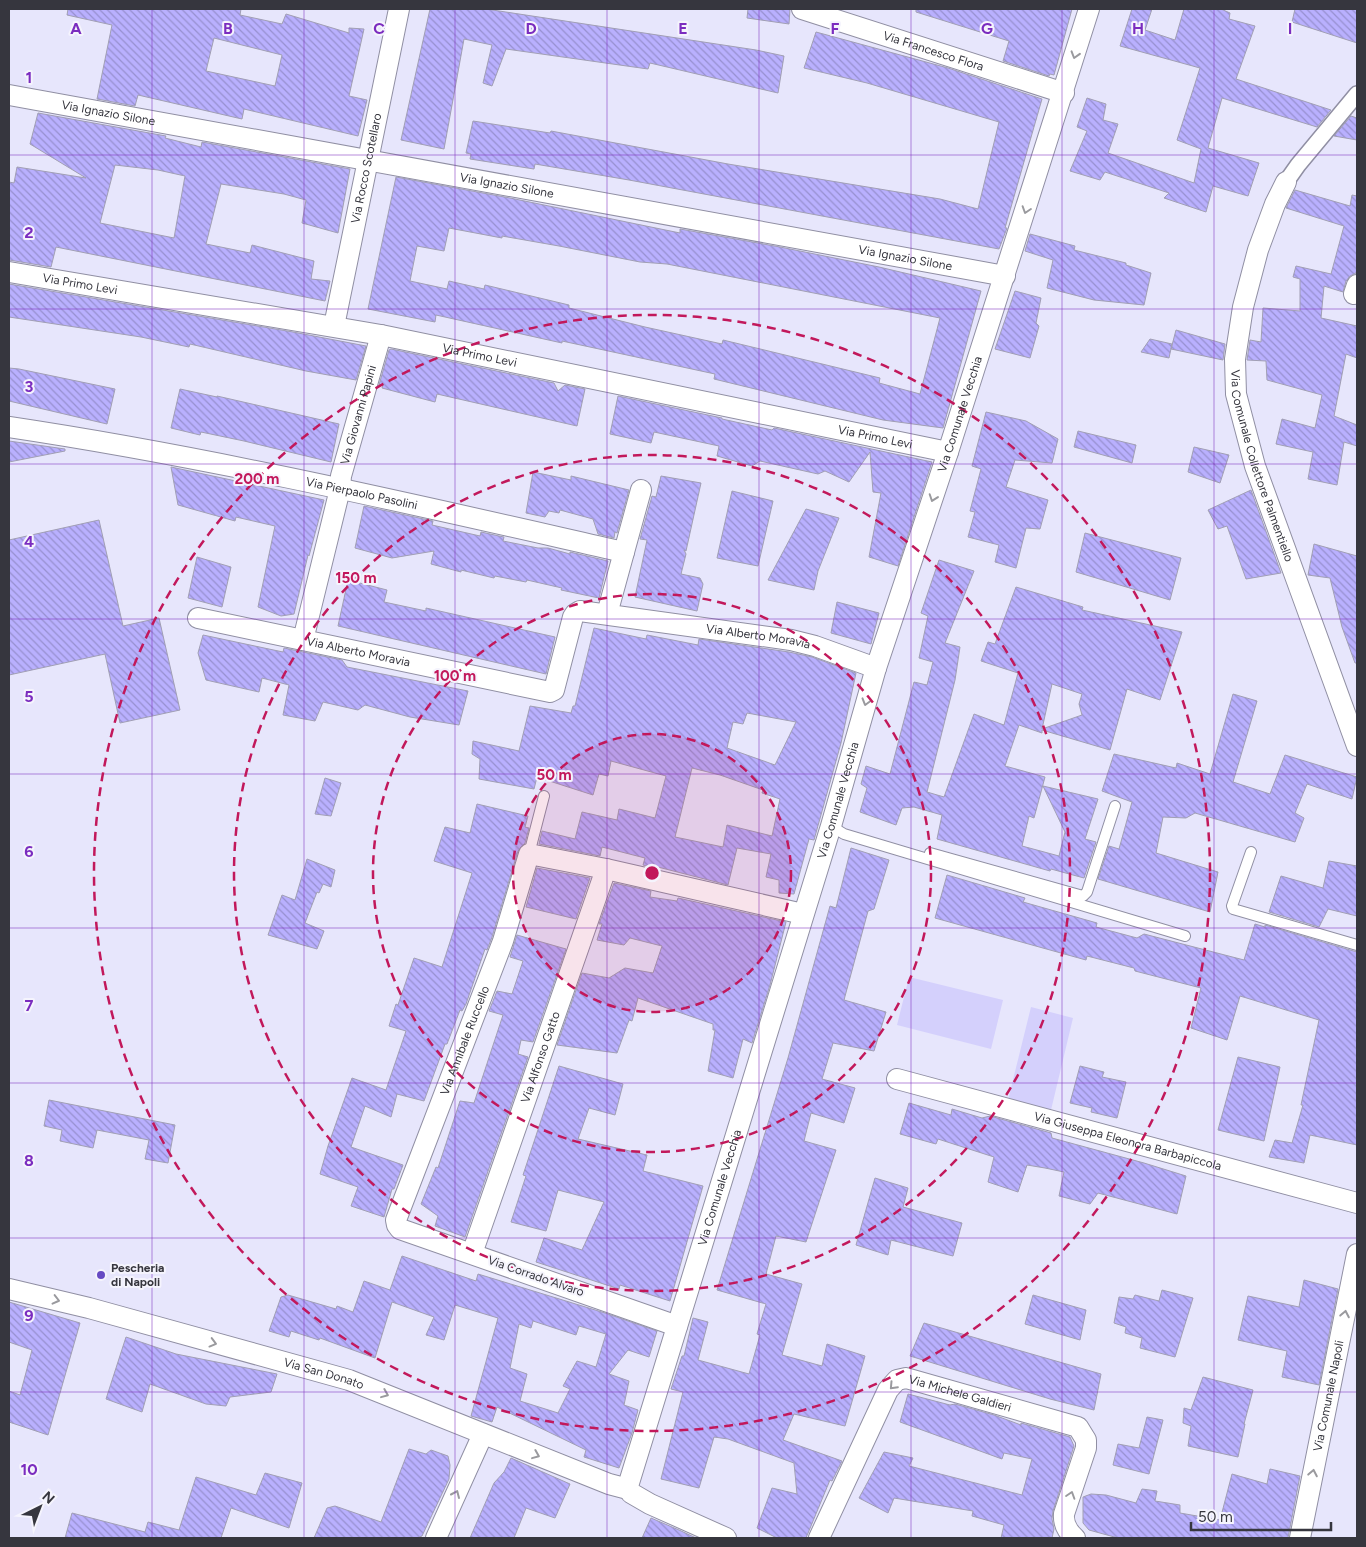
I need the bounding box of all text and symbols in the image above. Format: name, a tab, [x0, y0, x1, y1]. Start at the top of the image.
text: A	[70, 19, 82, 38]
text: B	[223, 19, 233, 38]
text: C	[373, 19, 385, 38]
text: D	[525, 19, 537, 38]
text: E	[678, 19, 688, 38]
text: F	[831, 19, 840, 38]
text: G	[981, 19, 993, 38]
text: H	[1132, 19, 1144, 38]
text: I	[1288, 19, 1292, 38]
street label: Via Francesco Flora	[881, 28, 986, 74]
one-way arrow	[1071, 51, 1081, 59]
text: 1	[26, 68, 32, 87]
street label: Via Ignazio Silone	[60, 98, 157, 129]
street label: Via Rocco Scotellaro	[348, 112, 384, 225]
street label: Via Ignazio Silone	[459, 170, 555, 201]
one-way arrow	[1022, 206, 1032, 214]
text: 2	[24, 223, 34, 242]
street label: Via Ignazio Silone	[857, 243, 954, 273]
street label: Via Primo Levi	[41, 271, 119, 297]
street label: Via Primo Levi	[441, 341, 518, 370]
street label: Via Comunale Vecchia	[935, 355, 985, 474]
street label: Via Giovanni Papini	[338, 364, 379, 466]
street label: Via Comunale Collettore Palmentiello	[1228, 370, 1296, 564]
text: 3	[25, 377, 34, 396]
street label: Via Primo Levi	[837, 422, 914, 452]
text: 200 m	[235, 470, 279, 488]
street label: Via Pierpaolo Pasolini	[305, 475, 419, 512]
one-way arrow	[929, 493, 939, 502]
text: 4	[24, 532, 34, 551]
text: 150 m	[335, 569, 377, 587]
street label: Via Alberto Moravia	[705, 621, 812, 652]
street label: Via Alberto Moravia	[305, 634, 412, 669]
text: 100 m	[434, 667, 476, 685]
text: 5	[24, 687, 34, 706]
one-way arrow	[861, 698, 871, 706]
street label: Via Comunale Vecchia	[814, 740, 862, 860]
text: 50 m	[536, 766, 572, 784]
text: 6	[24, 842, 34, 861]
centre of rings	[643, 864, 661, 882]
street label: Via Annibale Ruccello	[438, 984, 492, 1097]
text: 7	[25, 996, 34, 1015]
street label: Via Alfonso Gatto	[518, 1009, 563, 1105]
street label: Via Giuseppa Eleonora Barbapiccola	[1032, 1109, 1223, 1173]
street label: Via Comunale Vecchia	[695, 1128, 744, 1247]
text: 8	[24, 1151, 34, 1170]
street label: Via Corrado Alvaro	[486, 1253, 586, 1299]
place label: Pescheria di Napoli	[111, 1261, 164, 1289]
marker: Pescheria di Napoli	[95, 1269, 107, 1281]
one-way arrow	[52, 1295, 60, 1305]
text: 9	[24, 1306, 34, 1325]
one-way arrow	[1339, 1310, 1350, 1319]
one-way arrow	[208, 1337, 217, 1347]
street label: Via Comunale Napoli	[1311, 1339, 1346, 1452]
street label: Via San Donato	[282, 1355, 366, 1392]
street label: Via Michele Galdieri	[907, 1372, 1013, 1415]
one-way arrow	[890, 1380, 899, 1389]
one-way arrow	[380, 1388, 389, 1399]
one-way arrow	[531, 1449, 540, 1460]
text: 10	[20, 1460, 38, 1479]
one-way arrow	[1307, 1469, 1317, 1478]
north arrow	[15, 1482, 65, 1532]
text: N	[39, 1488, 58, 1508]
one-way arrow	[450, 1490, 461, 1499]
one-way arrow	[1065, 1491, 1075, 1499]
scale bar	[1191, 1500, 1331, 1532]
text: 50 m	[1198, 1508, 1233, 1526]

